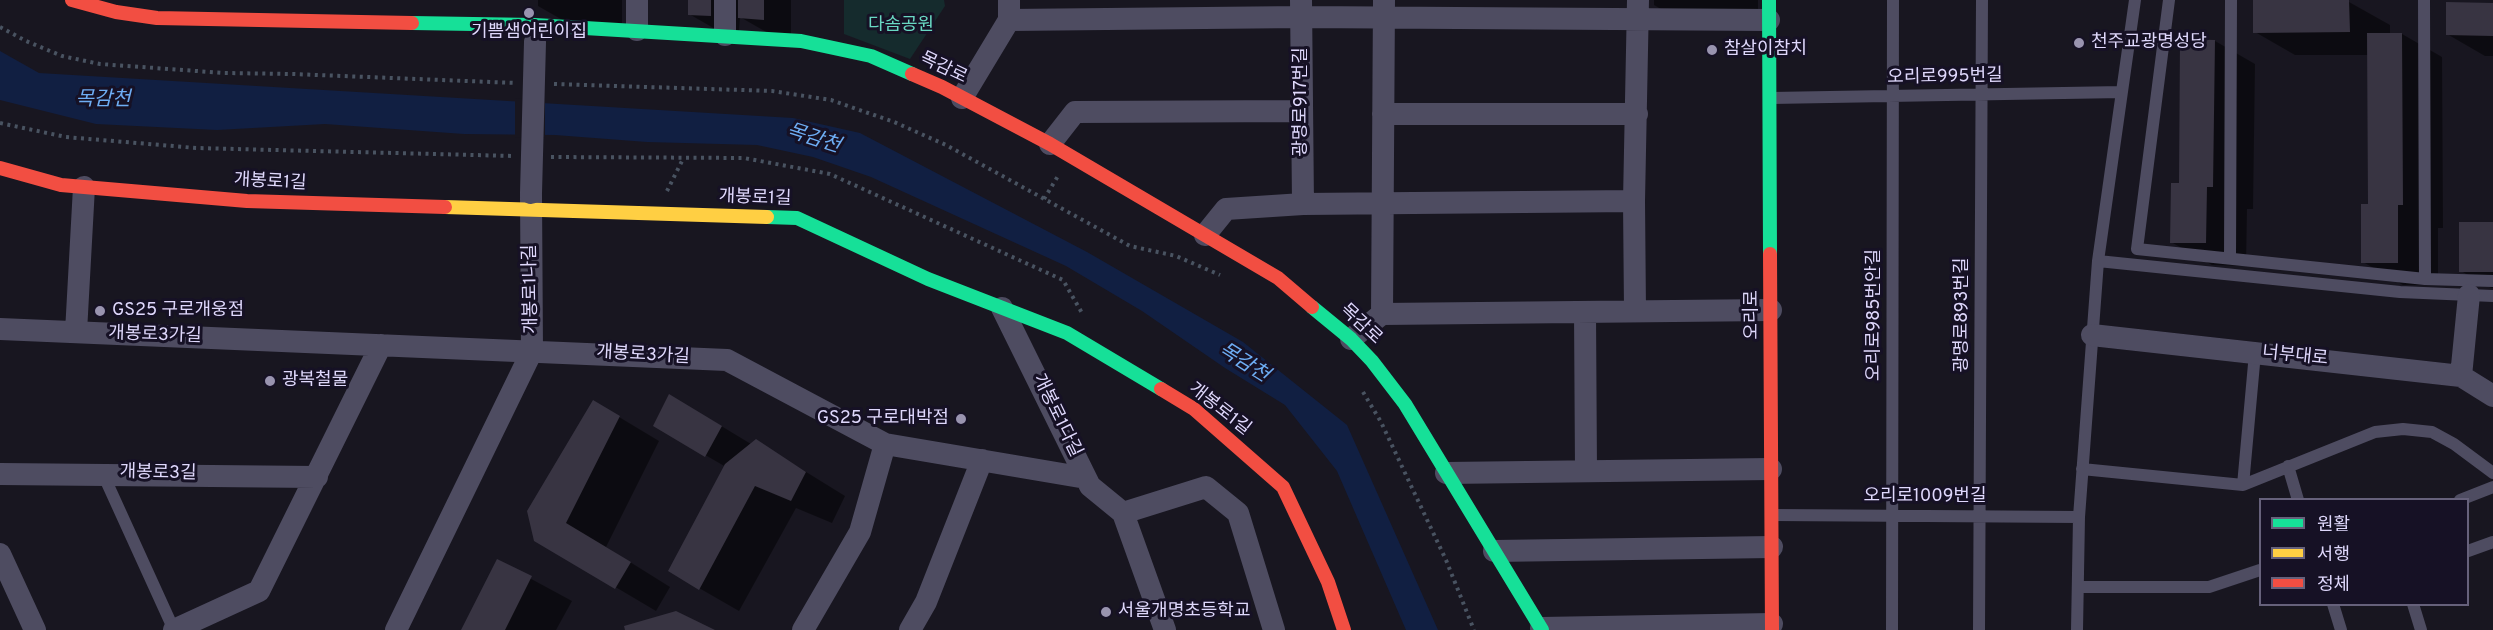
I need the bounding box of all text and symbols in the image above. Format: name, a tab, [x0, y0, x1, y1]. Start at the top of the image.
marker: 기쁨샘어린이집	[522, 6, 536, 20]
park label: 다솜공원	[868, 15, 934, 37]
place label: 기쁨샘어린이집	[471, 22, 587, 44]
place label: 천주교광명성당	[2091, 32, 2207, 54]
marker: 천주교광명성당	[2072, 36, 2086, 50]
place label: 참살이참치	[1724, 39, 1807, 61]
marker: 참살이참치	[1705, 43, 1719, 57]
street label: 광명로917번길	[1291, 47, 1313, 157]
street label: 목감로	[916, 49, 970, 89]
street label: 오리로995번길	[1887, 66, 2003, 90]
water label: 목감천	[75, 89, 131, 113]
water label: 목감천	[783, 120, 843, 160]
street label: 개봉로1길	[233, 170, 307, 196]
street label: 개봉로1길	[718, 187, 792, 211]
street label: 개봉로1나길	[520, 244, 544, 334]
street label: 오리로985번안길	[1864, 249, 1886, 381]
street label: 광명로893번길	[1952, 257, 1974, 373]
street label: 오리로	[1742, 290, 1764, 340]
place label: GS25 구로개웅점	[112, 300, 244, 322]
street label: 목감로	[1334, 300, 1386, 350]
marker: GS25 구로개웅점	[93, 304, 107, 318]
street label: 개봉로3가길	[108, 324, 202, 348]
water label: 목감천	[1213, 339, 1273, 389]
street label: 개봉로3가길	[596, 343, 690, 369]
street label: 너부대로	[2261, 343, 2329, 371]
place label: 광복철물	[282, 370, 348, 392]
street label: 개봉로1다길	[1027, 371, 1085, 461]
marker: 광복철물	[263, 374, 277, 388]
street label: 개봉로1길	[1184, 379, 1254, 441]
place label: GS25 구로대박점	[817, 408, 949, 430]
marker: GS25 구로대박점	[954, 412, 968, 426]
street label: 개봉로3길	[119, 463, 197, 485]
street label: 오리로1009번길	[1863, 486, 1987, 508]
legend	[2259, 498, 2469, 606]
text: 원활	[2317, 514, 2350, 537]
text: 서행	[2317, 544, 2350, 567]
text: 정체	[2317, 574, 2350, 597]
place label: 서울개명초등학교	[1118, 601, 1250, 623]
marker: 서울개명초등학교	[1099, 605, 1113, 619]

